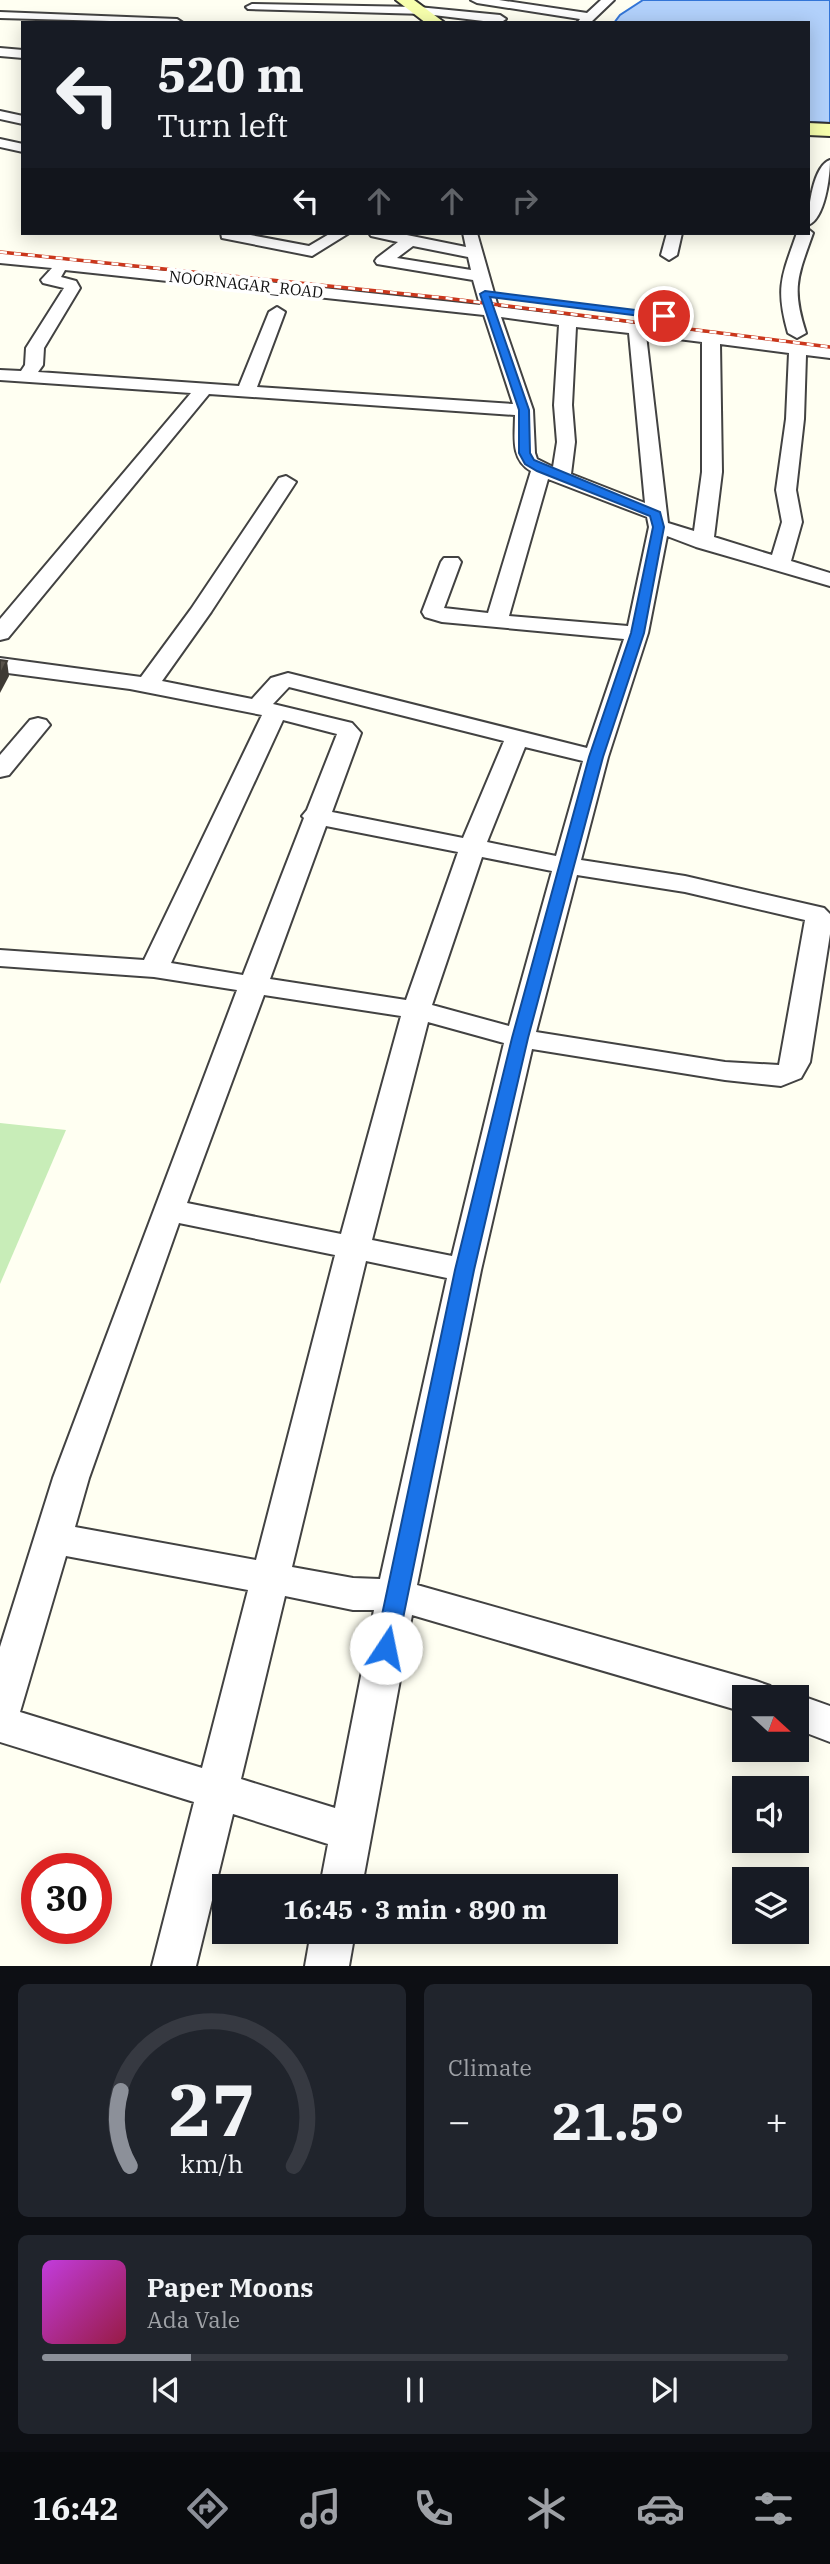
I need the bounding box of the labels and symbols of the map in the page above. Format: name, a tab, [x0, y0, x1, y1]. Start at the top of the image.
street label: NOORNAGAR_ROAD	[168, 266, 324, 302]
pin	[634, 286, 694, 346]
position arrow	[349, 1611, 423, 1685]
north arrow	[732, 1685, 808, 1762]
speed limit sign: 30	[21, 1853, 112, 1944]

